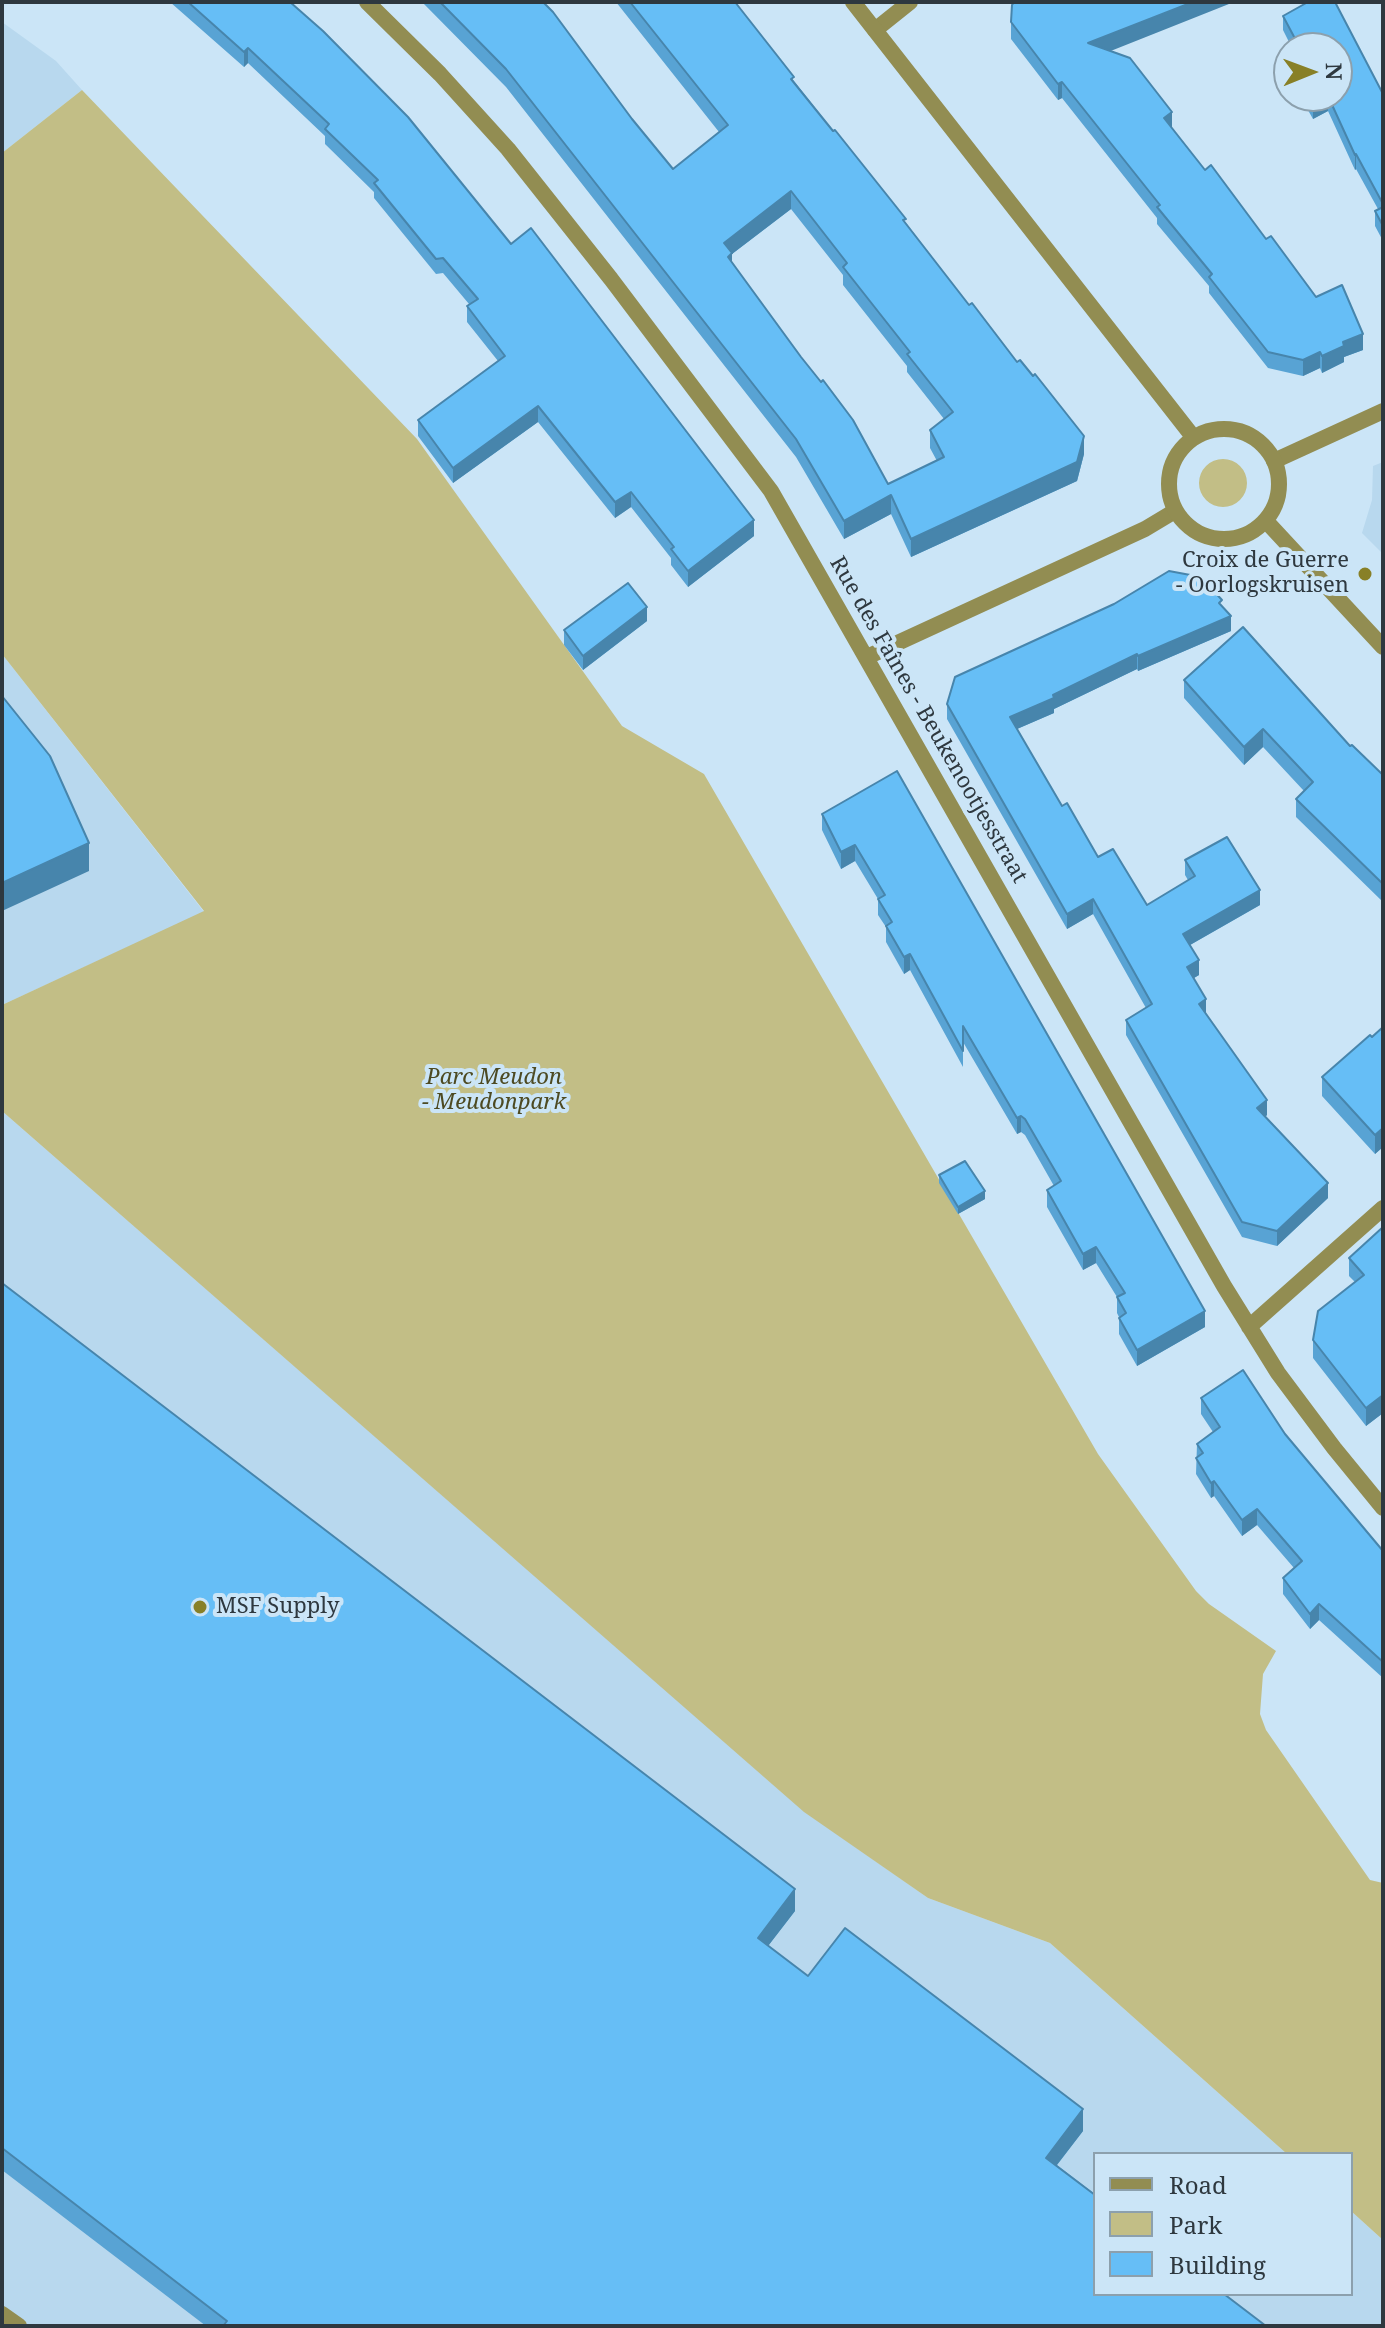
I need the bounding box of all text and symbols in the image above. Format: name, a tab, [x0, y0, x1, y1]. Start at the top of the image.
north arrow	[1273, 32, 1353, 112]
text: N	[1320, 63, 1350, 81]
place label: Croix de Guerre - Oorlogskruisen	[1176, 548, 1349, 600]
street label: Rue des Faînes - Beukenootjesstraat	[823, 552, 1033, 888]
marker: Croix de Guerre - Oorlogskruisen	[1356, 565, 1374, 583]
park label: Parc Meudon - Meudonpark	[422, 1065, 566, 1116]
place label: MSF Supply	[216, 1594, 340, 1620]
marker: MSF Supply	[191, 1598, 209, 1616]
legend	[1093, 2152, 1353, 2296]
text: Road	[1169, 2168, 1227, 2201]
text: Park	[1169, 2208, 1222, 2241]
text: Building	[1169, 2248, 1266, 2281]

